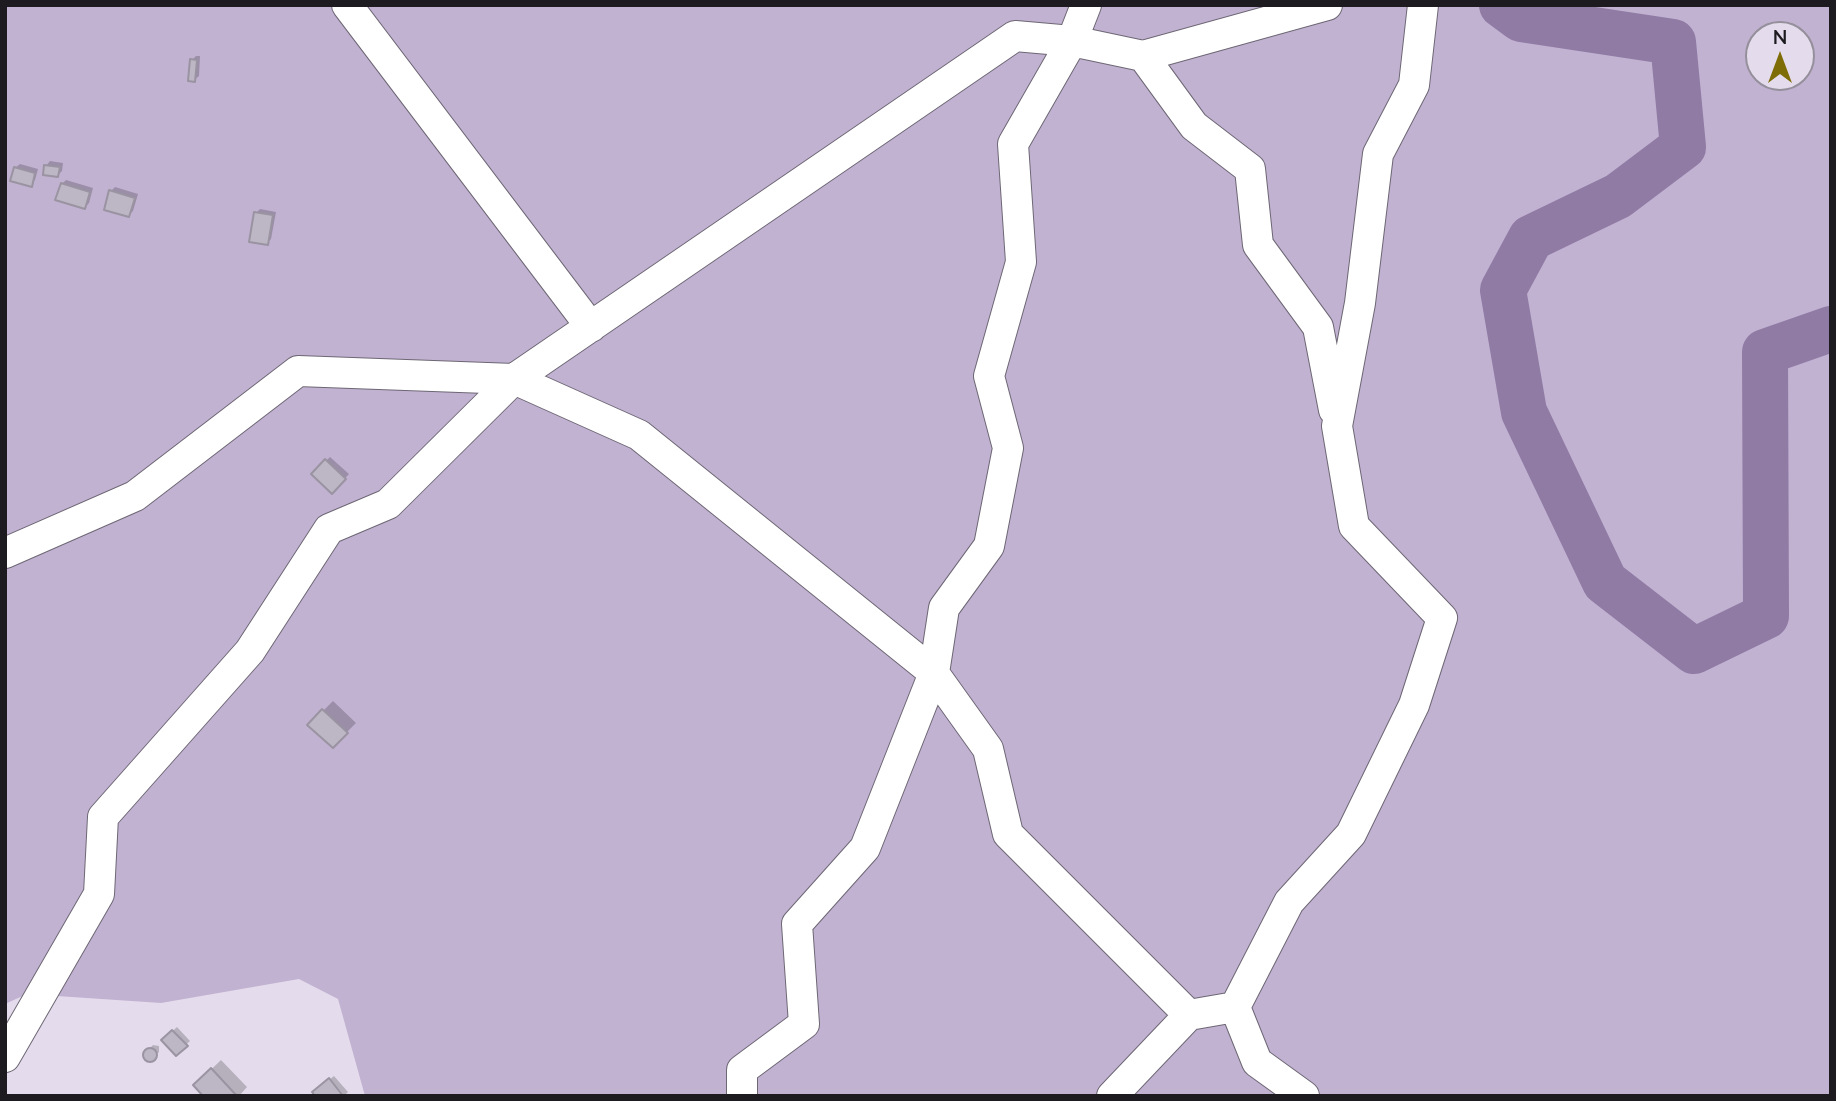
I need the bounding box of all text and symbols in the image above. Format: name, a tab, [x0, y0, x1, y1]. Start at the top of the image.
north arrow	[1745, 21, 1815, 91]
text: N	[1773, 25, 1787, 48]

